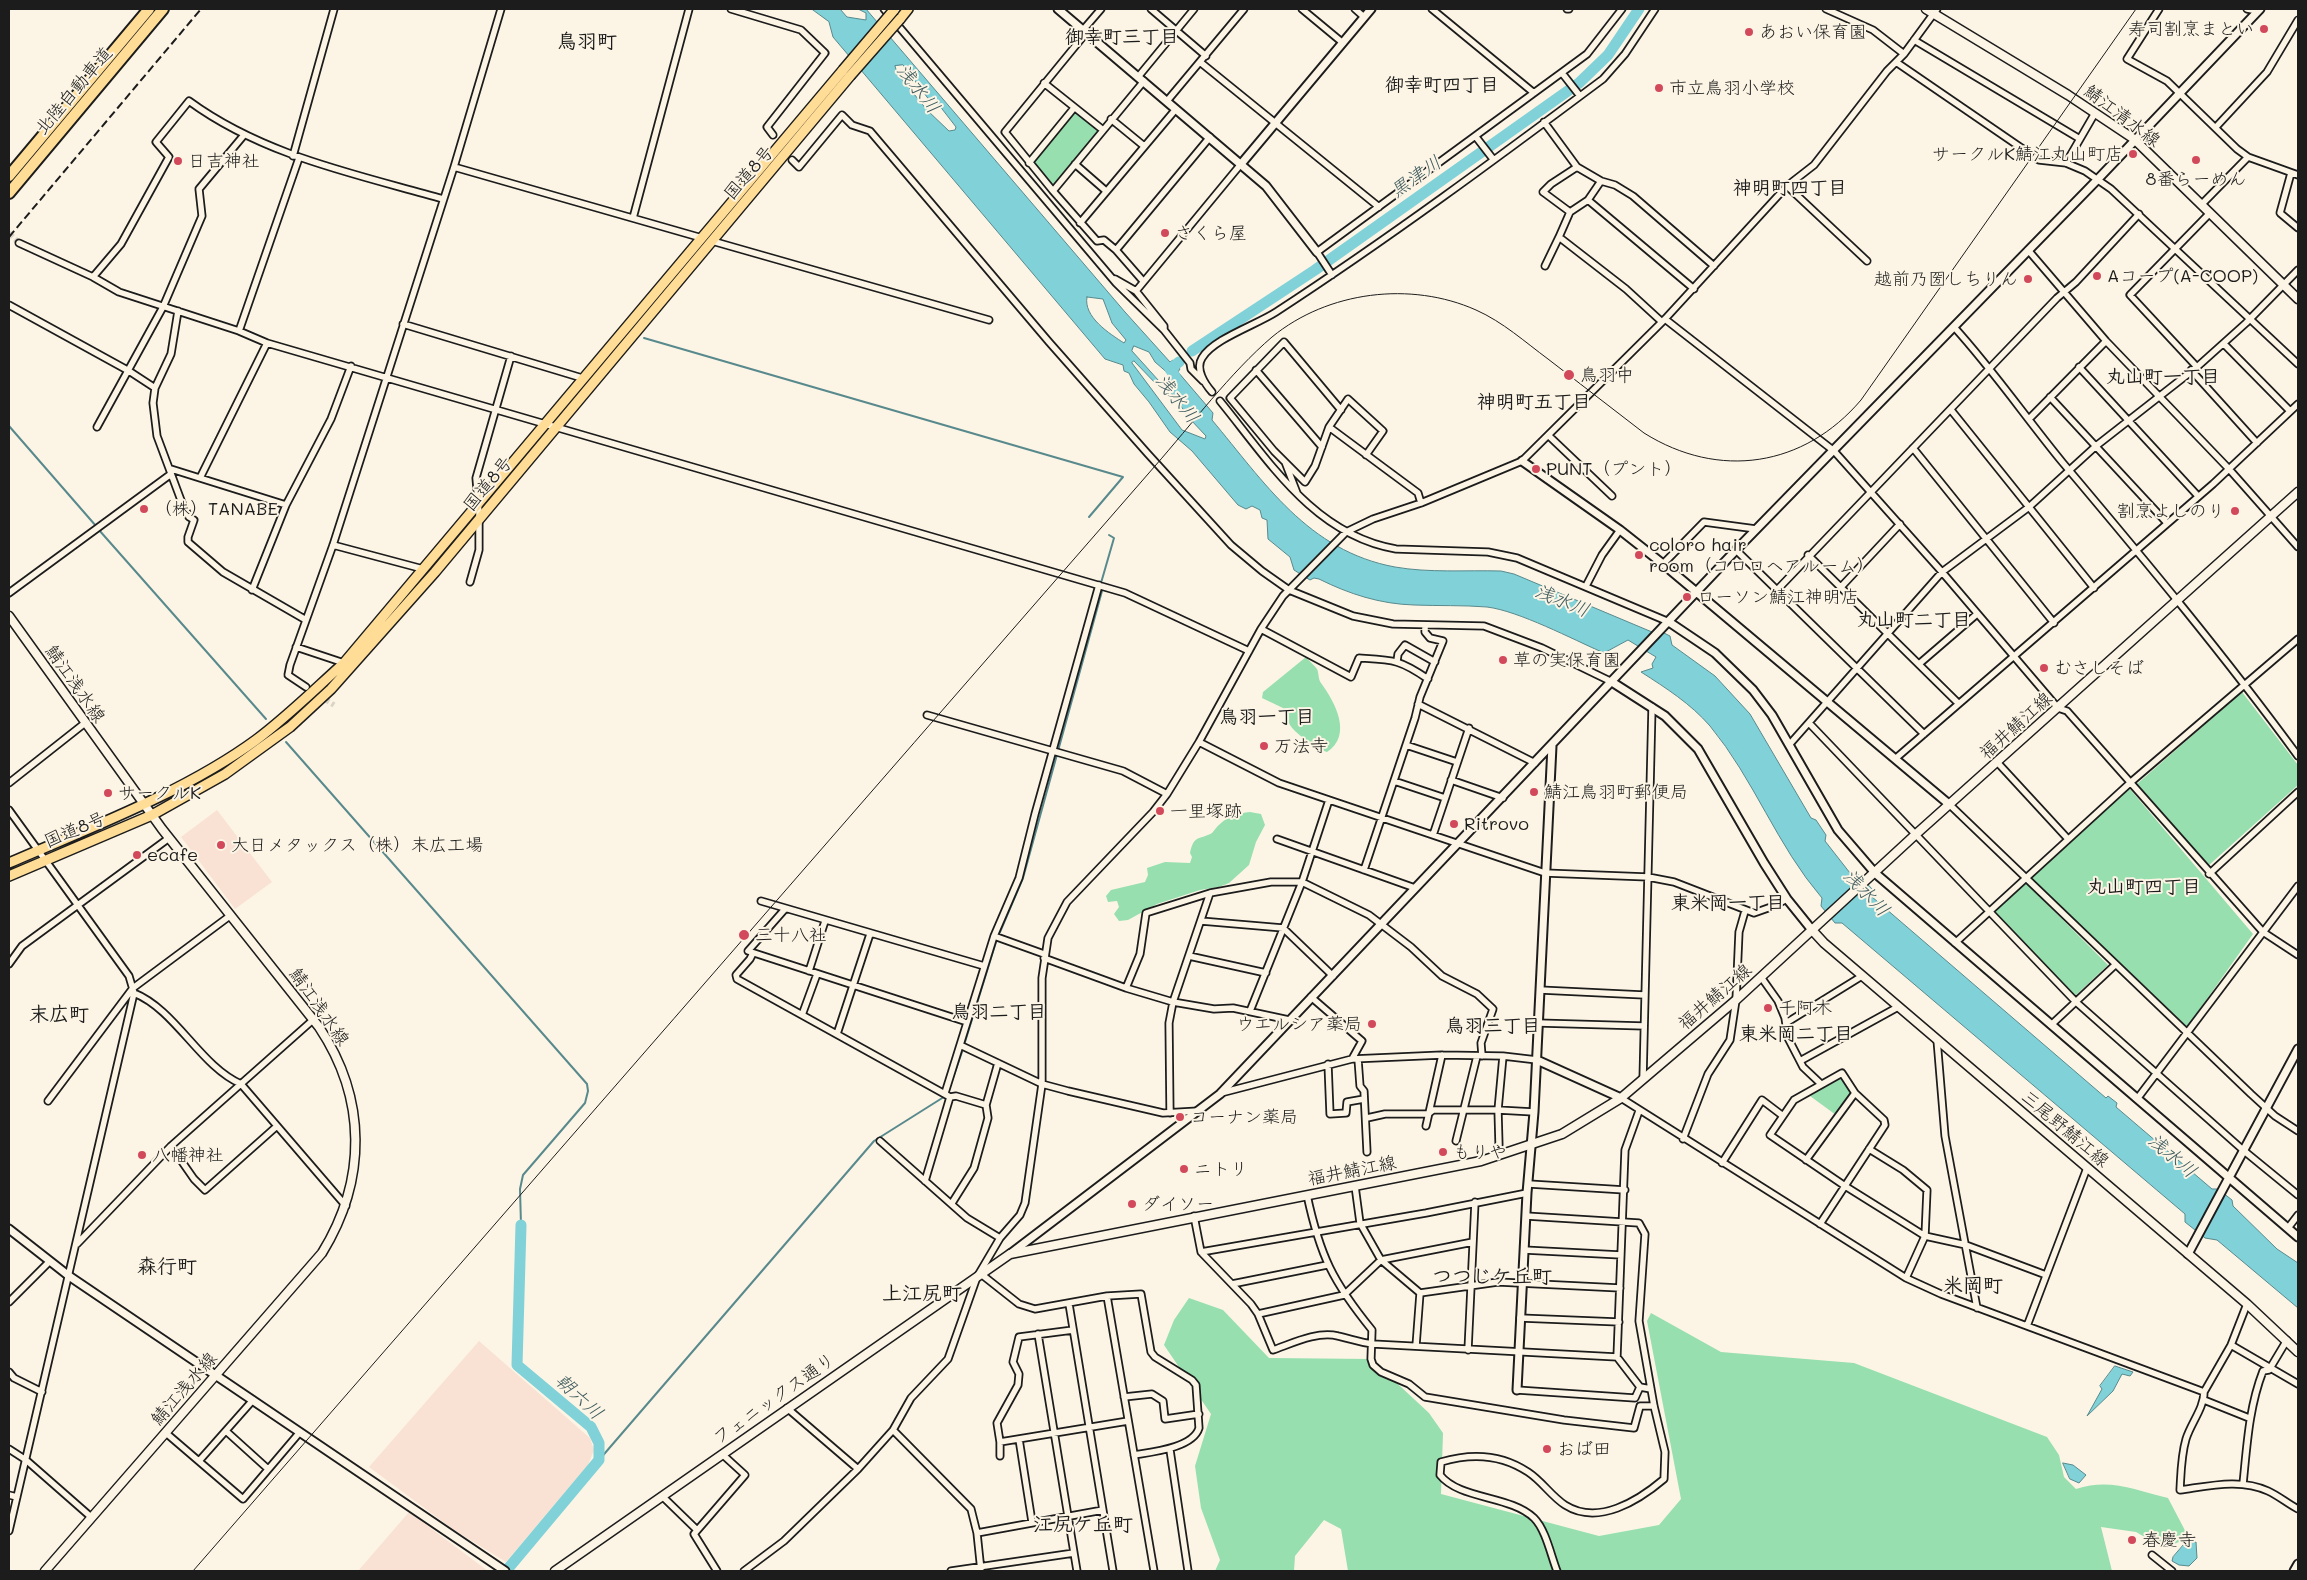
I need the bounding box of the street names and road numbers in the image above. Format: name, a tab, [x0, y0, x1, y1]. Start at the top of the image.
street label: 北陸自動車道	[31, 43, 117, 139]
street label: 鯖江清水線	[2080, 80, 2164, 152]
street label: 国道8号	[720, 141, 778, 205]
street label: 国道8号	[459, 452, 517, 516]
street label: 鯖江浅水線	[40, 641, 110, 727]
street label: 福井鯖江線	[1975, 688, 2057, 764]
street label: 国道8号	[41, 807, 109, 853]
street label: 福井鯖江線	[1674, 959, 1756, 1035]
street label: 鯖江浅水線	[284, 964, 354, 1050]
street label: 三尾野鯖江線	[2017, 1086, 2113, 1172]
street label: 福井鯖江線	[1306, 1152, 1398, 1190]
street label: 鯖江浅水線	[146, 1348, 222, 1430]
street label: フェニックス通り	[709, 1349, 839, 1449]

